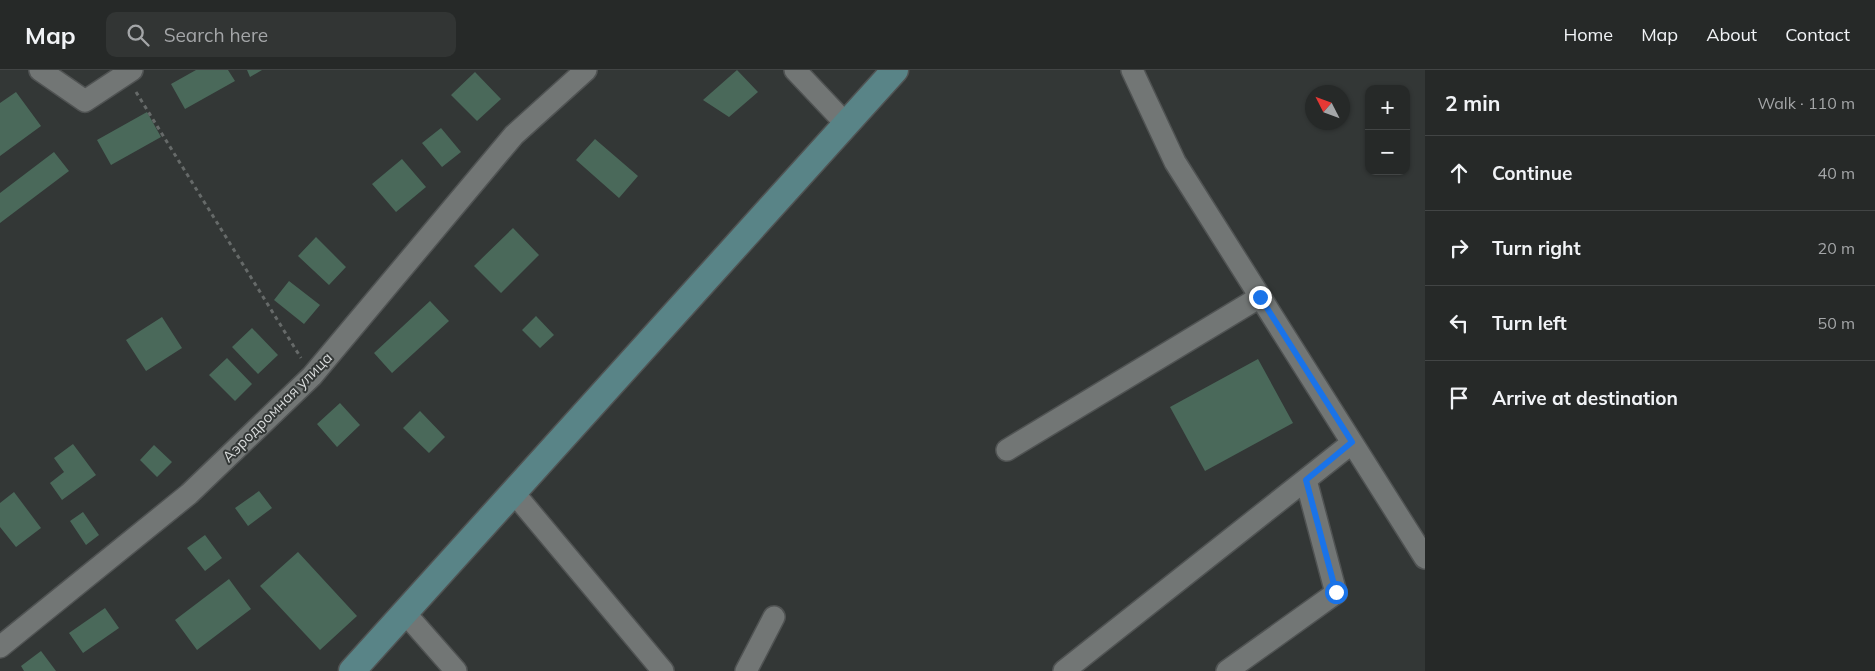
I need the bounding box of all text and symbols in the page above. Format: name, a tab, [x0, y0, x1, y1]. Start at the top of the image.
search box	[106, 12, 456, 57]
text: Map	[25, 20, 76, 50]
icon: search	[124, 21, 152, 49]
text: Search here	[164, 23, 268, 47]
text: Home	[1563, 23, 1613, 46]
text: Map	[1641, 23, 1678, 46]
text: About	[1706, 23, 1757, 46]
text: Contact	[1785, 23, 1850, 46]
north arrow	[1305, 85, 1350, 130]
map controls	[1365, 85, 1410, 175]
button: +	[1365, 85, 1410, 130]
text: 2 min	[1445, 90, 1500, 116]
text: Walk · 110 m	[1757, 93, 1855, 113]
button: −	[1365, 130, 1410, 175]
icon: ahead	[1445, 159, 1473, 187]
text: Continue	[1492, 161, 1572, 185]
text: 40 m	[1818, 163, 1855, 183]
icon: right	[1445, 234, 1473, 262]
text: Turn right	[1492, 236, 1581, 260]
text: 20 m	[1818, 238, 1855, 258]
route end	[1249, 286, 1272, 309]
icon: left	[1445, 309, 1473, 337]
text: Turn left	[1492, 311, 1567, 335]
text: 50 m	[1818, 313, 1855, 333]
street label: Аэродромная улица	[218, 348, 336, 466]
icon: arrive	[1445, 384, 1473, 412]
text: Arrive at destination	[1492, 386, 1678, 410]
route start	[1325, 581, 1348, 604]

